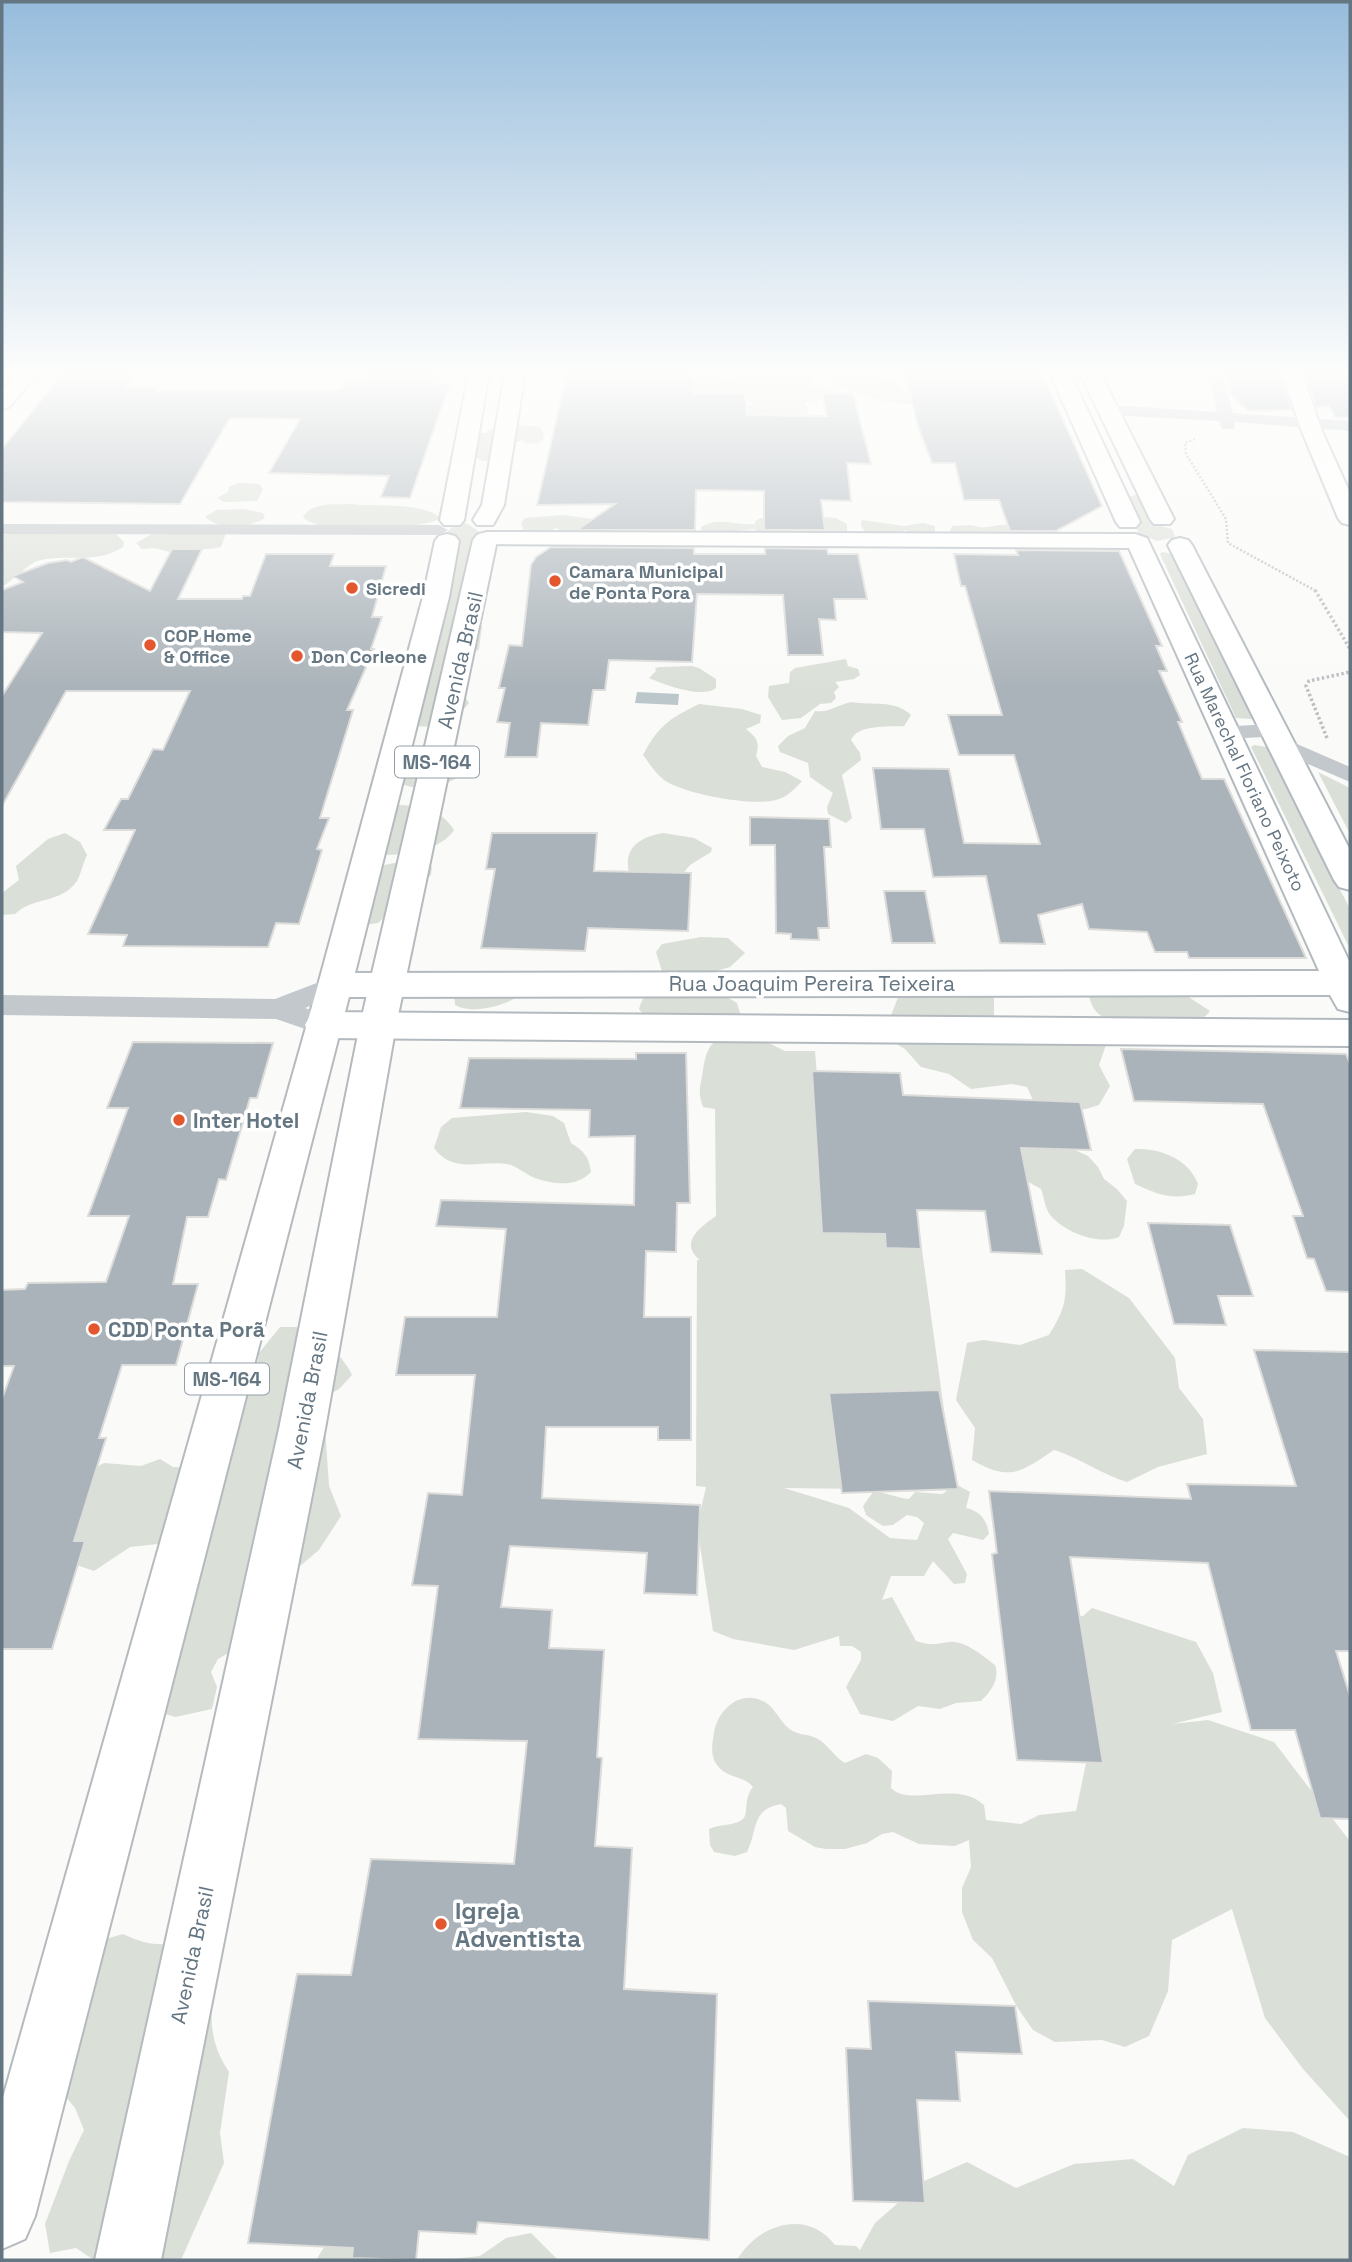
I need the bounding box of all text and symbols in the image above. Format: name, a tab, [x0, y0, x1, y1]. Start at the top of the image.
place label: Camara Municipal de Ponta Pora	[569, 560, 724, 604]
marker: Camara Municipal de Ponta Pora	[547, 573, 563, 589]
place label: Sicredi	[366, 577, 426, 600]
marker: Sicredi	[344, 580, 360, 596]
street label: Avenida Brasil	[431, 589, 489, 731]
place label: COP Home & Office	[164, 624, 252, 668]
marker: COP Home & Office	[142, 637, 158, 653]
place label: Don Corleone	[311, 645, 427, 668]
marker: Don Corleone	[289, 648, 305, 664]
street label: Rua Marechal Floriano Peixoto	[1179, 649, 1311, 895]
road number: MS-164	[395, 747, 479, 778]
street label: Rua Joaquim Pereira Teixeira	[669, 970, 955, 997]
place label: Inter Hotel	[193, 1107, 299, 1134]
marker: Inter Hotel	[171, 1112, 187, 1128]
place label: CDD Ponta Porã	[108, 1316, 265, 1343]
marker: CDD Ponta Porã	[86, 1321, 102, 1337]
street label: Avenida Brasil	[280, 1329, 334, 1471]
road number: MS-164	[185, 1364, 269, 1394]
street label: Avenida Brasil	[164, 1884, 220, 2026]
place label: Igreja Adventista	[455, 1895, 581, 1954]
marker: Igreja Adventista	[433, 1916, 449, 1932]

